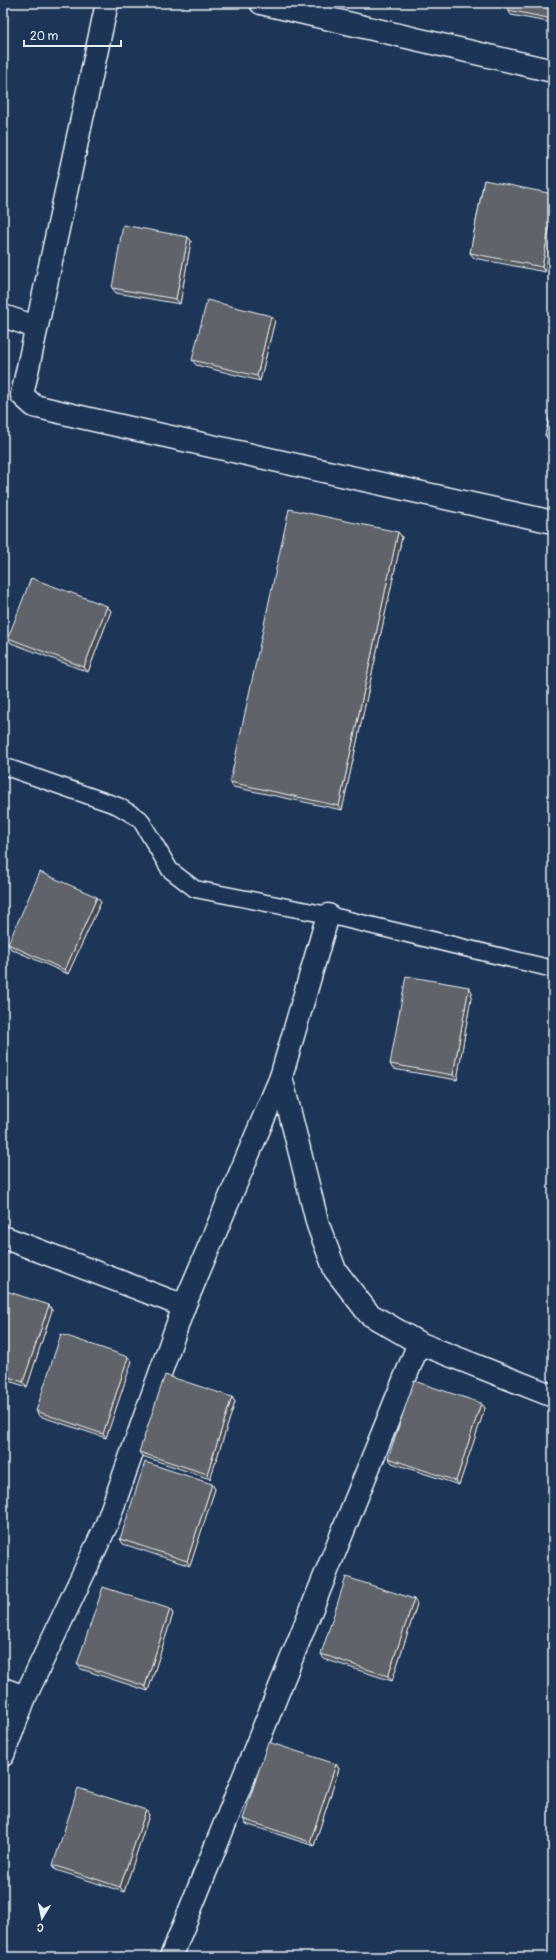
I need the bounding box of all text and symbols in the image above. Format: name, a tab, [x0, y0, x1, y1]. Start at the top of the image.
scale bar	[24, 22, 121, 48]
text: 20 m	[30, 29, 59, 44]
north arrow	[22, 1898, 62, 1938]
text: С	[36, 1920, 45, 1934]

